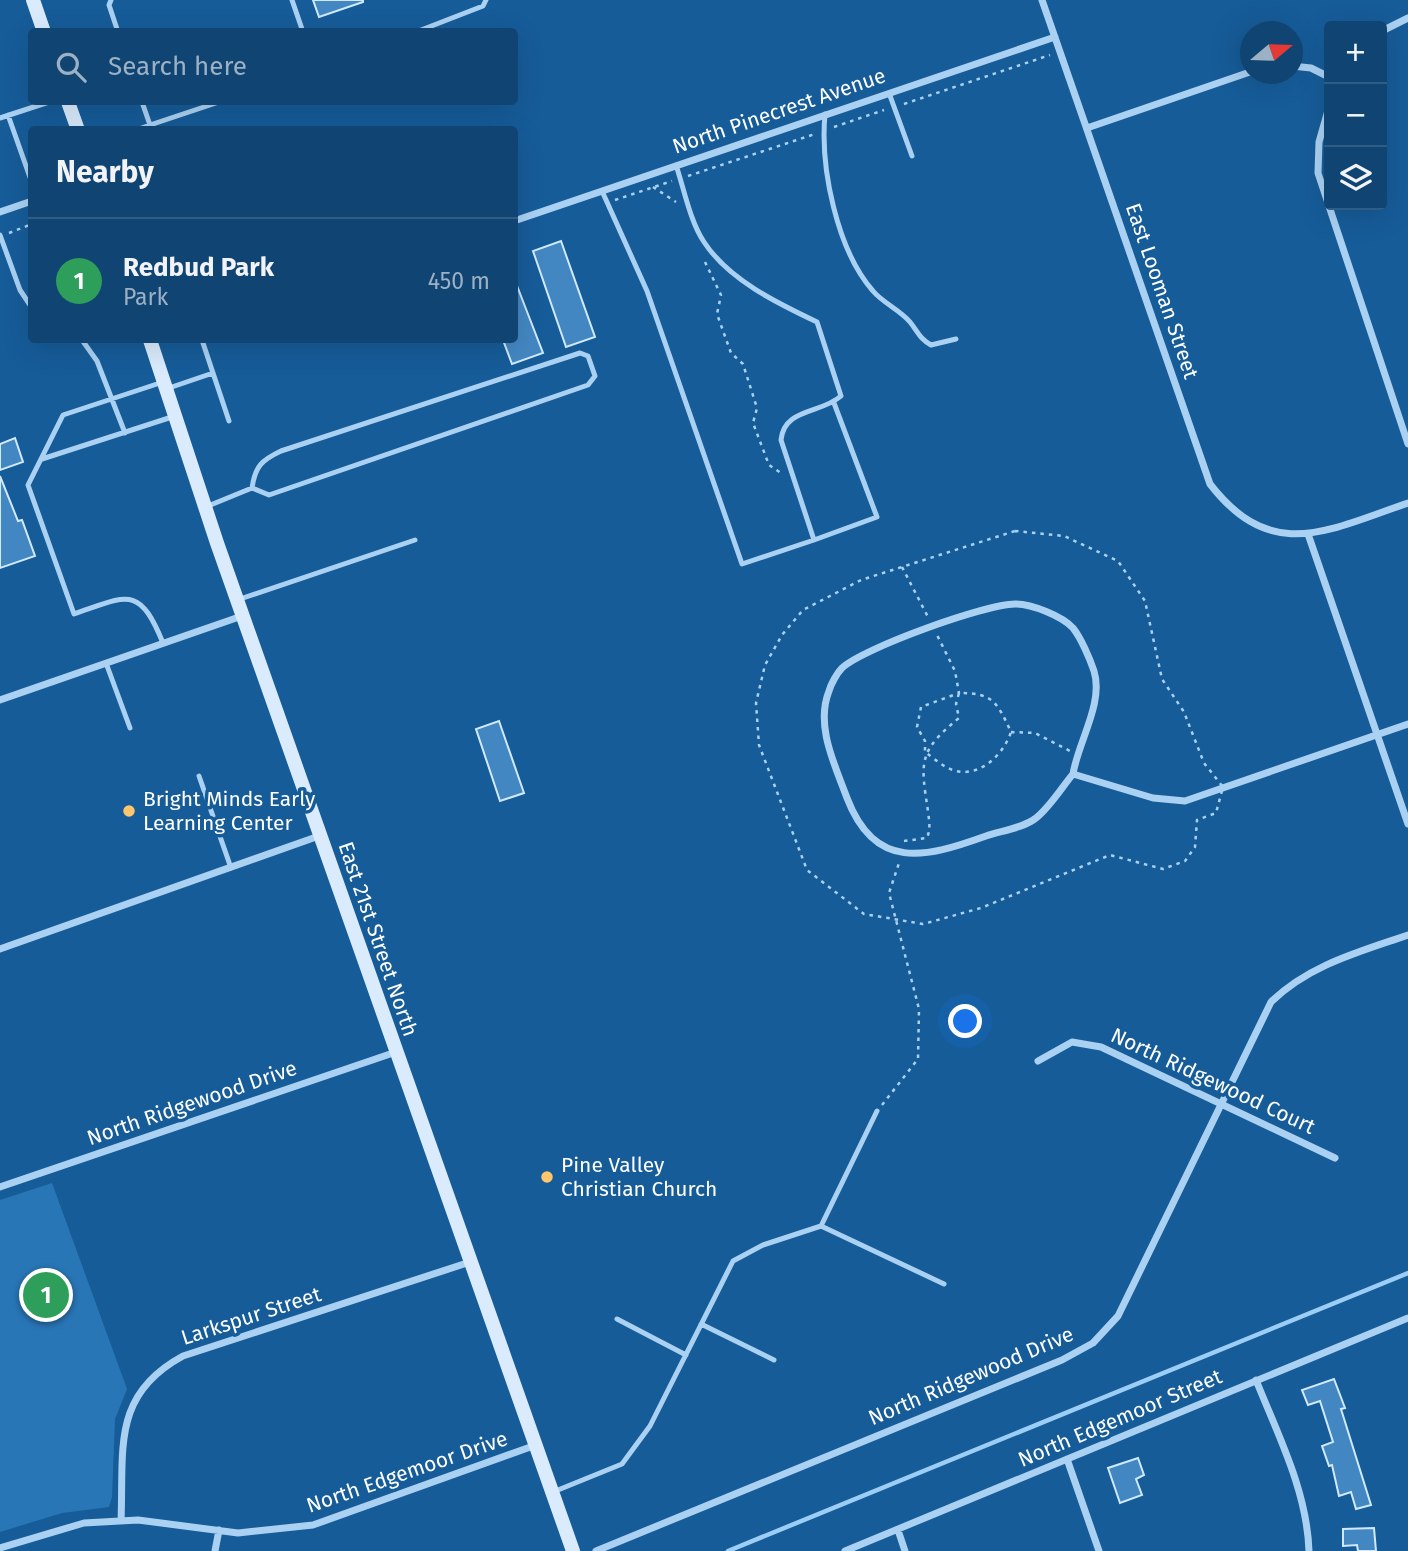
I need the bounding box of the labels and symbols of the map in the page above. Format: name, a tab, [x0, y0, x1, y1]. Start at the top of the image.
north arrow	[1240, 21, 1303, 84]
street label: North Pinecrest Avenue	[669, 62, 889, 160]
street label: East Looman Street	[1120, 200, 1204, 383]
place label: Bright Minds Early Learning Center	[143, 786, 316, 836]
marker: Bright Minds Early Learning Center	[121, 803, 137, 819]
street label: East 21st Street North	[332, 838, 424, 1040]
your location	[948, 1004, 982, 1038]
street label: North Ridgewood Court	[1107, 1022, 1320, 1140]
street label: North Ridgewood Drive	[84, 1055, 300, 1151]
place label: Pine Valley Christian Church	[561, 1152, 717, 1202]
marker: Pine Valley Christian Church	[539, 1169, 555, 1185]
pin: 1	[23, 1269, 69, 1321]
street label: Larkspur Street	[178, 1281, 325, 1351]
street label: North Ridgewood Drive	[865, 1321, 1077, 1431]
street label: North Edgemoor Street	[1014, 1363, 1226, 1473]
street label: North Edgemoor Drive	[303, 1425, 511, 1519]

